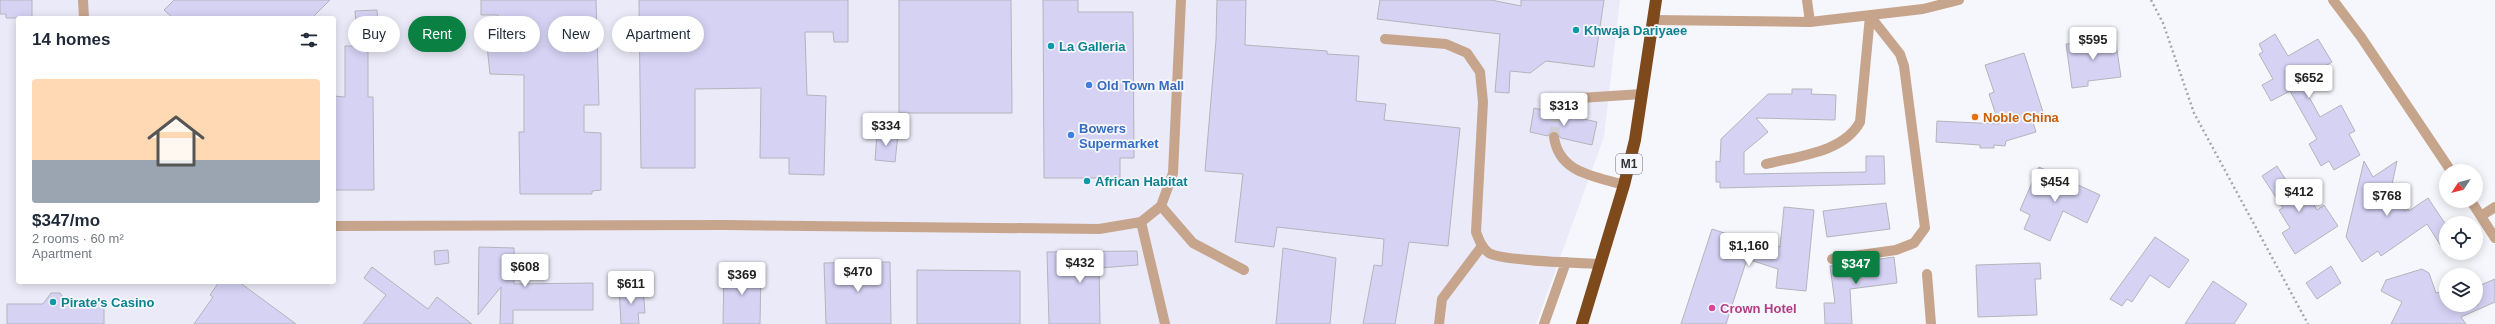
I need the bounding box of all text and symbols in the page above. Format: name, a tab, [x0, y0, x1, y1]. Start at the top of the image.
chip: Buy	[348, 16, 400, 52]
chip: Rent	[408, 16, 466, 52]
chip: Filters	[474, 16, 540, 52]
chip: New	[548, 16, 604, 52]
chip: Apartment	[612, 16, 704, 52]
place label: Khwaja Dariyaee	[1584, 23, 1687, 38]
marker: Khwaja Dariyaee	[1571, 25, 1581, 35]
pin: $595	[2069, 27, 2117, 61]
icon: filters	[298, 29, 320, 51]
text: 14 homes	[32, 30, 110, 49]
text: $595	[2079, 32, 2107, 47]
place label: La Galleria	[1059, 39, 1126, 54]
marker: La Galleria	[1046, 41, 1056, 51]
pin: $652	[2285, 65, 2333, 99]
text: $652	[2295, 70, 2323, 85]
place label: Old Town Mall	[1097, 78, 1184, 93]
marker: Old Town Mall	[1084, 80, 1094, 90]
pin: $313	[1540, 93, 1588, 127]
text: $313	[1550, 98, 1578, 113]
icon: home	[140, 105, 212, 177]
place label: Noble China	[1983, 110, 2060, 125]
marker: Noble China	[1970, 112, 1980, 122]
pin: $334	[862, 113, 910, 147]
text: $334	[872, 118, 900, 133]
place label: Bowers Supermarket	[1079, 121, 1159, 151]
marker: Bowers Supermarket	[1066, 130, 1076, 140]
road number: M1	[1616, 154, 1642, 174]
north arrow	[2439, 164, 2483, 208]
map controls	[2439, 164, 2483, 312]
pin: $454	[2031, 169, 2079, 203]
place label: African Habitat	[1095, 174, 1188, 189]
text: $454	[2041, 174, 2069, 189]
marker: African Habitat	[1082, 176, 1092, 186]
pin: $412	[2275, 179, 2323, 213]
pin: $768	[2363, 183, 2411, 217]
text: $412	[2285, 184, 2313, 199]
text: $768	[2373, 188, 2401, 203]
text: $347/mo	[32, 211, 100, 230]
button: locate	[2439, 216, 2483, 260]
text: 2 rooms · 60 m²	[32, 231, 124, 246]
pin: $1,160	[1716, 233, 1782, 267]
text: $1,160	[1729, 238, 1769, 253]
text: Apartment	[32, 246, 92, 261]
pin: $432	[1056, 250, 1104, 284]
pin: $347	[1832, 251, 1880, 285]
pin: $608	[501, 254, 549, 288]
text: $432	[1066, 255, 1094, 270]
text: $347	[1842, 256, 1870, 271]
text: $608	[511, 259, 539, 274]
pin: $470	[834, 259, 882, 293]
pin: $369	[718, 262, 766, 296]
text: $470	[844, 264, 872, 279]
text: $369	[728, 267, 756, 282]
button: layers	[2439, 268, 2483, 312]
pin: $611	[607, 271, 655, 305]
text: $611	[617, 276, 645, 291]
place label: Pirate's Casino	[61, 295, 154, 310]
marker: Pirate's Casino	[48, 297, 58, 307]
place label: Crown Hotel	[1720, 301, 1797, 316]
marker: Crown Hotel	[1707, 303, 1717, 313]

